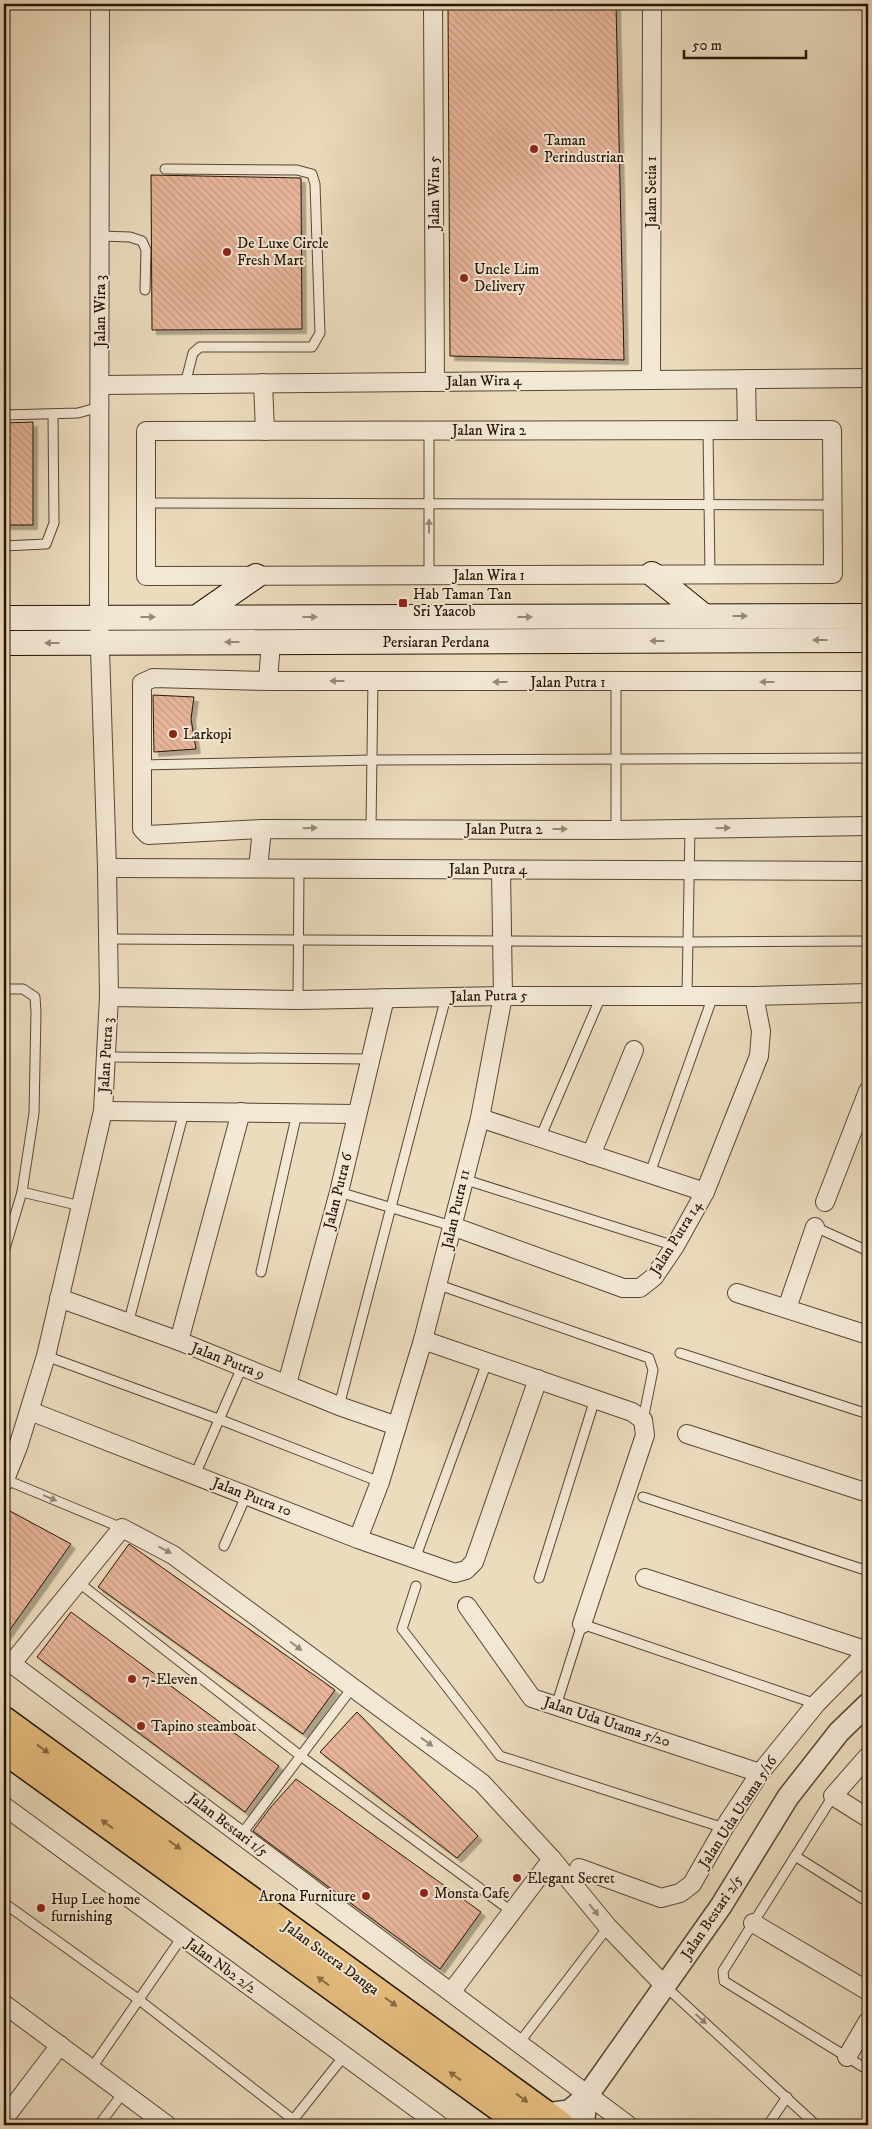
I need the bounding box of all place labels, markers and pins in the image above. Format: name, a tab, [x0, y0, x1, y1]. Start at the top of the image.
place label: Taman Perindustrian	[544, 131, 624, 167]
marker: Taman Perindustrian	[528, 143, 540, 155]
place label: De Luxe Circle Fresh Mart	[237, 234, 329, 270]
marker: De Luxe Circle Fresh Mart	[221, 246, 233, 258]
place label: Uncle Lim Delivery	[474, 260, 539, 296]
marker: Uncle Lim Delivery	[458, 272, 470, 284]
place label: Hab Taman Tan Sri Yaacob	[413, 585, 512, 621]
marker: Hab Taman Tan Sri Yaacob	[397, 597, 409, 609]
place label: Larkopi	[183, 725, 232, 744]
marker: Larkopi	[167, 728, 179, 740]
place label: 7-Eleven	[142, 1670, 198, 1689]
marker: 7-Eleven	[126, 1673, 138, 1685]
place label: Tapino steamboat	[151, 1717, 256, 1736]
marker: Tapino steamboat	[135, 1720, 147, 1732]
place label: Elegant Secret	[527, 1869, 615, 1888]
marker: Elegant Secret	[511, 1872, 523, 1884]
place label: Monsta Cafe	[434, 1884, 509, 1903]
place label: Arona Furniture	[259, 1887, 356, 1906]
marker: Monsta Cafe	[418, 1887, 430, 1899]
place label: Hup Lee home furnishing	[51, 1890, 140, 1926]
marker: Arona Furniture	[360, 1890, 372, 1902]
marker: Hup Lee home furnishing	[35, 1902, 47, 1914]

